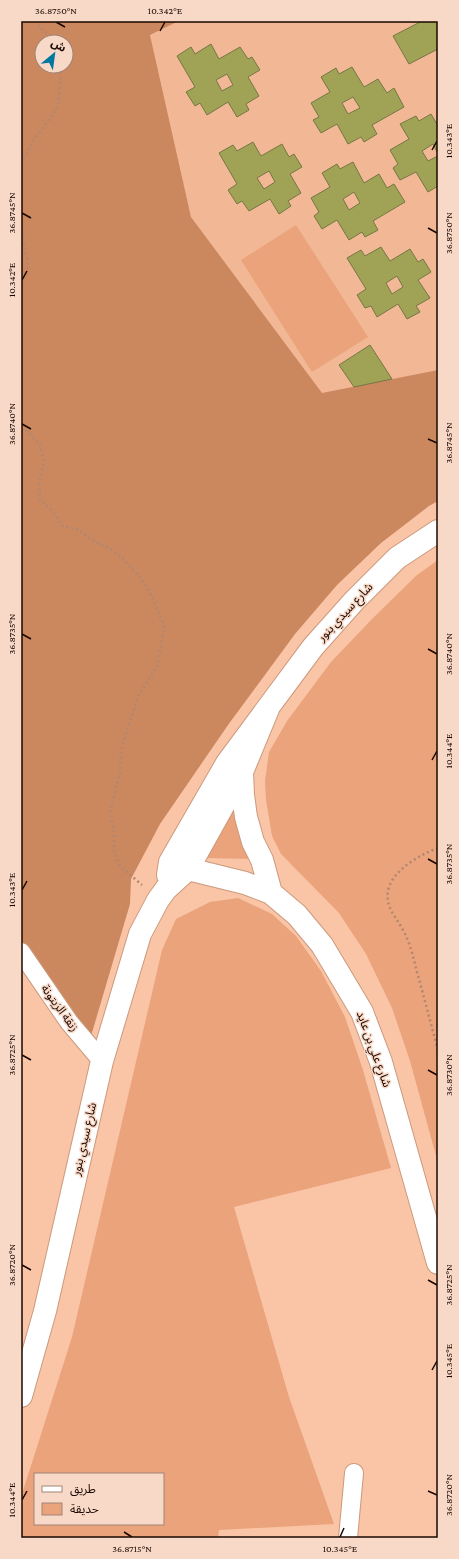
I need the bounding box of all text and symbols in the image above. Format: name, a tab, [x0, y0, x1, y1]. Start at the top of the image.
text: 36.8750°N	[35, 5, 77, 16]
text: 10.342°E	[148, 5, 183, 16]
north arrow	[34, 34, 74, 74]
text: ش	[49, 36, 68, 55]
text: 10.343°E	[443, 123, 454, 158]
text: 36.8745°N	[6, 192, 17, 233]
text: 36.8750°N	[443, 212, 454, 254]
text: 10.342°E	[6, 262, 17, 297]
text: 36.8740°N	[6, 403, 17, 445]
text: 36.8745°N	[443, 422, 454, 463]
street label: شارع سيدي بنور	[314, 580, 378, 647]
text: 36.8735°N	[6, 613, 17, 654]
text: 36.8740°N	[443, 633, 454, 675]
text: 10.344°E	[443, 733, 454, 768]
text: 36.8735°N	[443, 843, 454, 884]
text: 10.343°E	[6, 872, 17, 907]
street label: زنقة الزيتونة	[38, 982, 82, 1034]
street label: شارع علي بن عايد	[351, 1009, 394, 1090]
text: 36.8725°N	[6, 1034, 17, 1076]
text: 36.8730°N	[443, 1054, 454, 1096]
street label: شارع سيدي بنور	[69, 1101, 102, 1179]
text: 36.8720°N	[6, 1244, 17, 1286]
text: 36.8725°N	[443, 1264, 454, 1306]
text: 10.345°E	[443, 1343, 454, 1378]
legend	[34, 1473, 164, 1525]
text: 36.8720°N	[443, 1474, 454, 1516]
text: 10.344°E	[6, 1482, 17, 1517]
text: طريق	[70, 1482, 96, 1497]
text: حديقة	[70, 1502, 99, 1516]
text: 36.8715°N	[112, 1543, 152, 1554]
text: 10.345°E	[323, 1543, 358, 1554]

